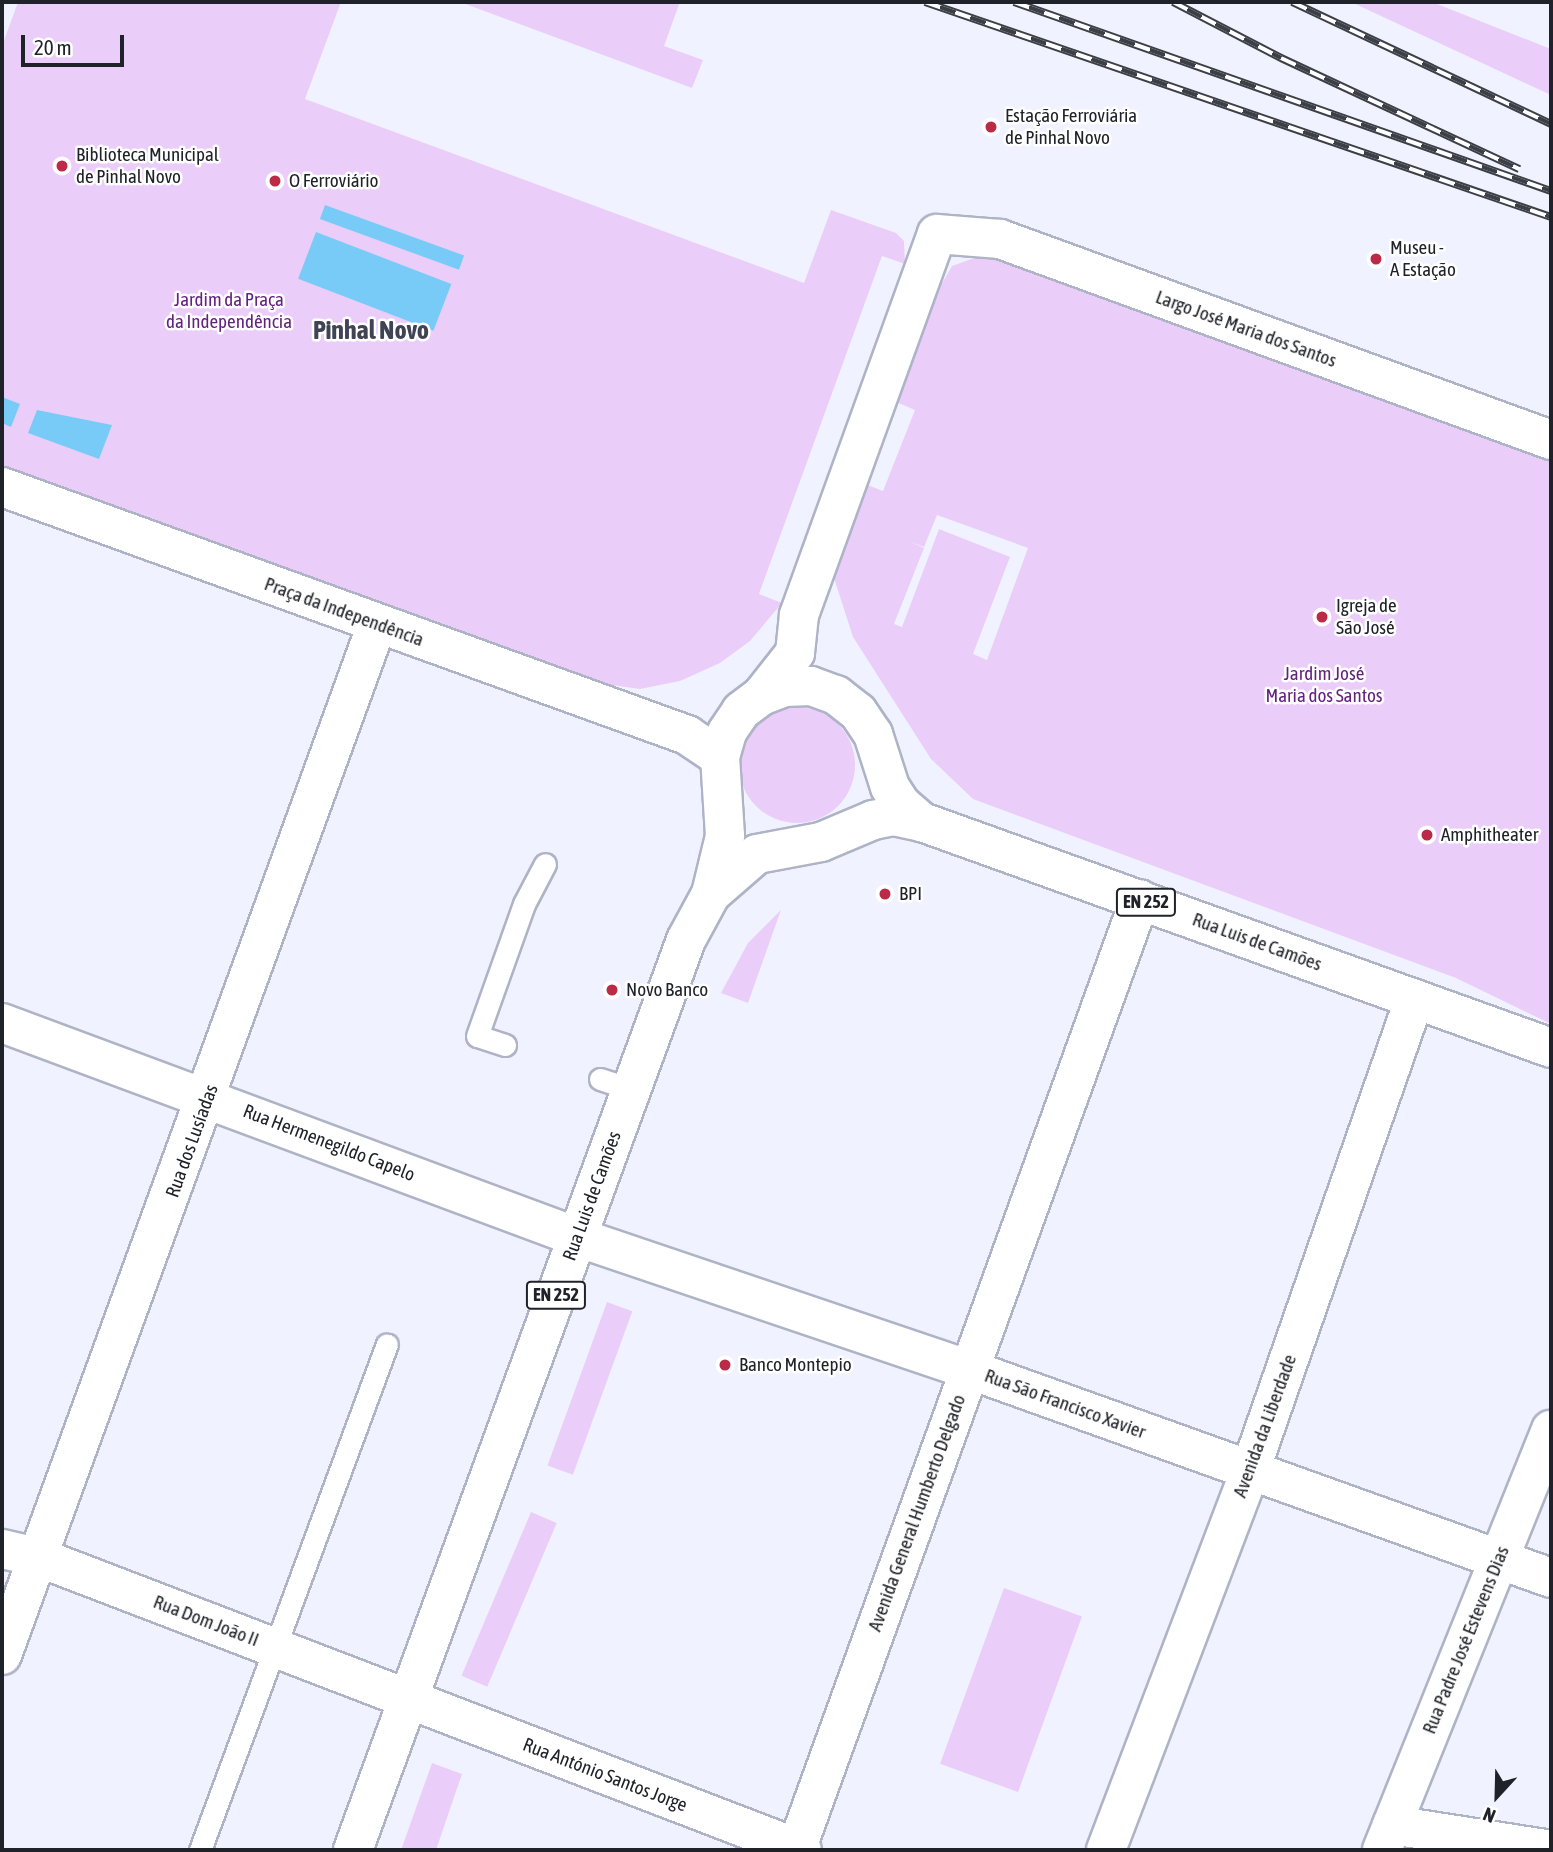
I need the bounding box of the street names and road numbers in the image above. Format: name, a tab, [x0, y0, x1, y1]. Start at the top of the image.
street label: Largo José Maria dos Santos	[1153, 286, 1339, 372]
street label: Praça da Independência	[261, 573, 427, 651]
road number: EN 252	[1114, 888, 1178, 917]
street label: Rua Luis de Camões	[1189, 908, 1325, 976]
street label: Rua dos Lusíadas	[161, 1081, 223, 1201]
street label: Rua Hermenegildo Capelo	[240, 1100, 418, 1186]
street label: Rua Luis de Camões	[558, 1128, 626, 1264]
road number: EN 252	[524, 1280, 588, 1310]
street label: Avenida da Liberdade	[1229, 1351, 1301, 1501]
street label: Rua São Francisco Xavier	[981, 1364, 1149, 1444]
street label: Avenida General Humberto Delgado	[864, 1392, 970, 1634]
street label: Rua Padre José Estevens Dias	[1418, 1543, 1514, 1737]
street label: Rua Dom João II	[150, 1590, 262, 1652]
street label: Rua António Santos Jorge	[520, 1733, 690, 1817]

